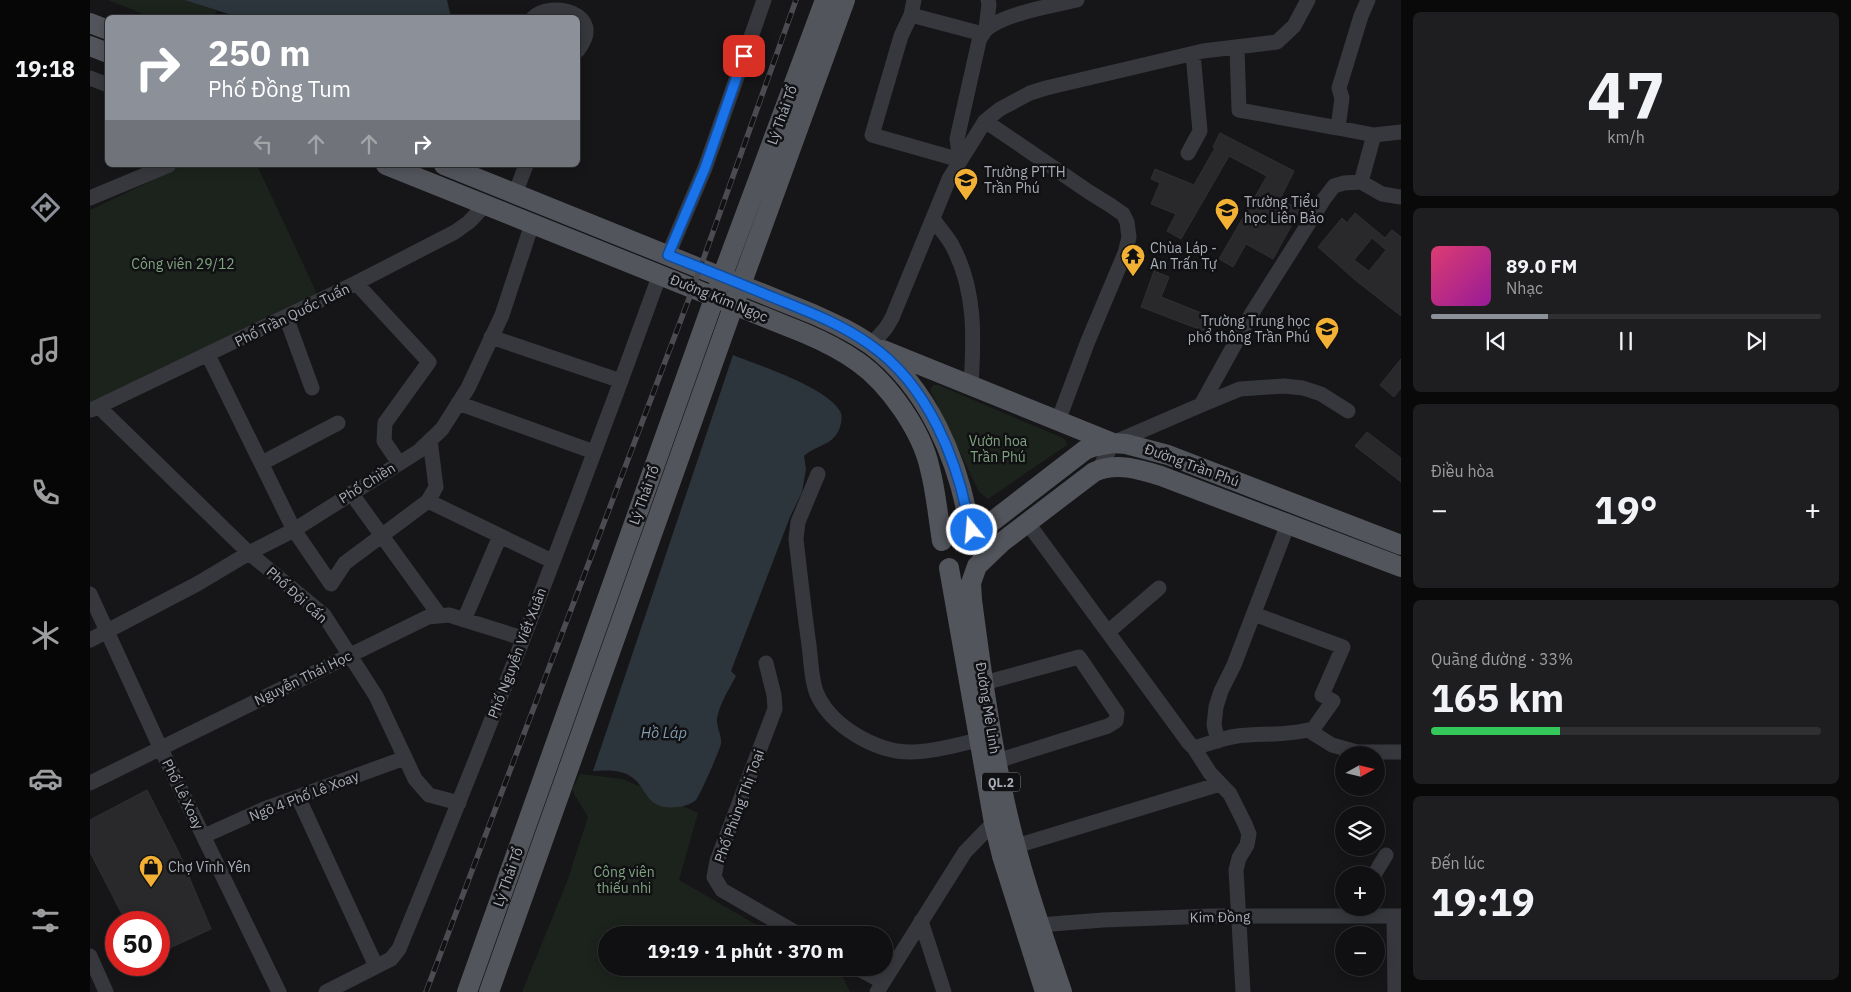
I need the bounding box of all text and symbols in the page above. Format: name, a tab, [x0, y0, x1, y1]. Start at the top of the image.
text: 250 m	[208, 30, 311, 76]
icon: right	[125, 35, 190, 100]
pin	[723, 35, 765, 77]
icon: arrive	[730, 42, 758, 70]
text: 47	[1587, 52, 1665, 137]
text: 19:18	[15, 54, 75, 83]
text: Phố Đồng Tum	[208, 74, 351, 103]
street label: Lý Thái Tổ	[763, 83, 801, 147]
text: km/h	[1607, 127, 1645, 147]
icon: left	[249, 130, 277, 158]
icon: ahead	[302, 130, 330, 158]
icon: ahead	[355, 130, 383, 158]
icon: right	[408, 130, 436, 158]
place label: Trường PTTH Trần Phú	[984, 163, 1066, 197]
school or university icon: Trường PTTH Trần Phú	[953, 167, 979, 201]
icon: directions	[28, 190, 63, 225]
place label: Trường Tiểu học Liên Bảo	[1244, 193, 1324, 227]
school or university icon: Trường Tiểu học Liên Bảo	[1214, 197, 1240, 231]
place label: Chùa Láp - An Trấn Tự	[1150, 239, 1217, 273]
temple icon: Chùa Láp - An Trấn Tự	[1120, 243, 1146, 277]
text: 89.0 FM	[1506, 254, 1577, 278]
park label: Công viên 29/12	[131, 255, 235, 273]
street label: Đường Kim Ngọc	[667, 270, 771, 326]
text: Nhạc	[1506, 278, 1543, 298]
street label: Phố Trần Quốc Tuấn	[232, 279, 352, 351]
place label: Trường Trung học phổ thông Trần Phú	[1188, 312, 1310, 346]
school or university icon: Trường Trung học phổ thông Trần Phú	[1314, 316, 1340, 350]
icon: previous	[1482, 327, 1510, 355]
icon: pause	[1612, 327, 1640, 355]
icon: next	[1742, 327, 1770, 355]
icon: music	[28, 333, 63, 368]
park label: Vườn hoa Trần Phú	[969, 432, 1028, 466]
street label: Đường Trần Phú	[1142, 440, 1242, 490]
street label: Phố Chiền	[335, 459, 399, 507]
text: Điều hòa	[1431, 461, 1494, 481]
street label: Lý Thái Tổ	[625, 463, 663, 527]
icon: phone	[28, 475, 63, 510]
text: 19°	[1594, 485, 1658, 534]
text: −	[1431, 491, 1448, 528]
text: +	[1804, 491, 1821, 528]
position arrow	[945, 503, 997, 555]
street label: Phố Đội Cấn	[263, 563, 331, 627]
street label: Phố Nguyễn Viết Xuân	[484, 585, 550, 721]
icon: climate	[28, 618, 63, 653]
street label: Nguyễn Thái Học	[251, 647, 355, 709]
text: Quãng đường · 33%	[1431, 649, 1573, 669]
street label: Đường Mê Linh	[972, 661, 1004, 755]
text: 165 km	[1431, 673, 1564, 722]
water label: Hồ Láp	[641, 723, 687, 742]
north arrow	[1335, 746, 1385, 796]
map controls	[1335, 746, 1385, 976]
street label: Phố Phùng Thị Toại	[710, 747, 768, 865]
street label: Phố Lê Xoay	[158, 756, 208, 832]
icon: car	[28, 761, 63, 796]
street label: Ngõ 4 Phố Lê Xoay	[247, 767, 361, 825]
road number: QL.2	[982, 772, 1020, 792]
button: layers	[1335, 806, 1385, 856]
street label: Lý Thái Tổ	[489, 845, 527, 909]
text: Đến lúc	[1431, 853, 1485, 873]
shop icon: Chợ Vĩnh Yên	[138, 854, 164, 888]
place label: Chợ Vĩnh Yên	[168, 858, 251, 876]
park label: Công viên thiếu nhi	[593, 863, 655, 897]
button: +	[1335, 866, 1385, 916]
text: 19:19	[1431, 877, 1535, 926]
icon: filters	[28, 903, 63, 938]
street label: Kim Đồng	[1190, 907, 1251, 927]
speed limit sign: 50	[105, 911, 170, 976]
button: −	[1335, 926, 1385, 976]
text: 19:19 · 1 phút · 370 m	[647, 939, 844, 963]

